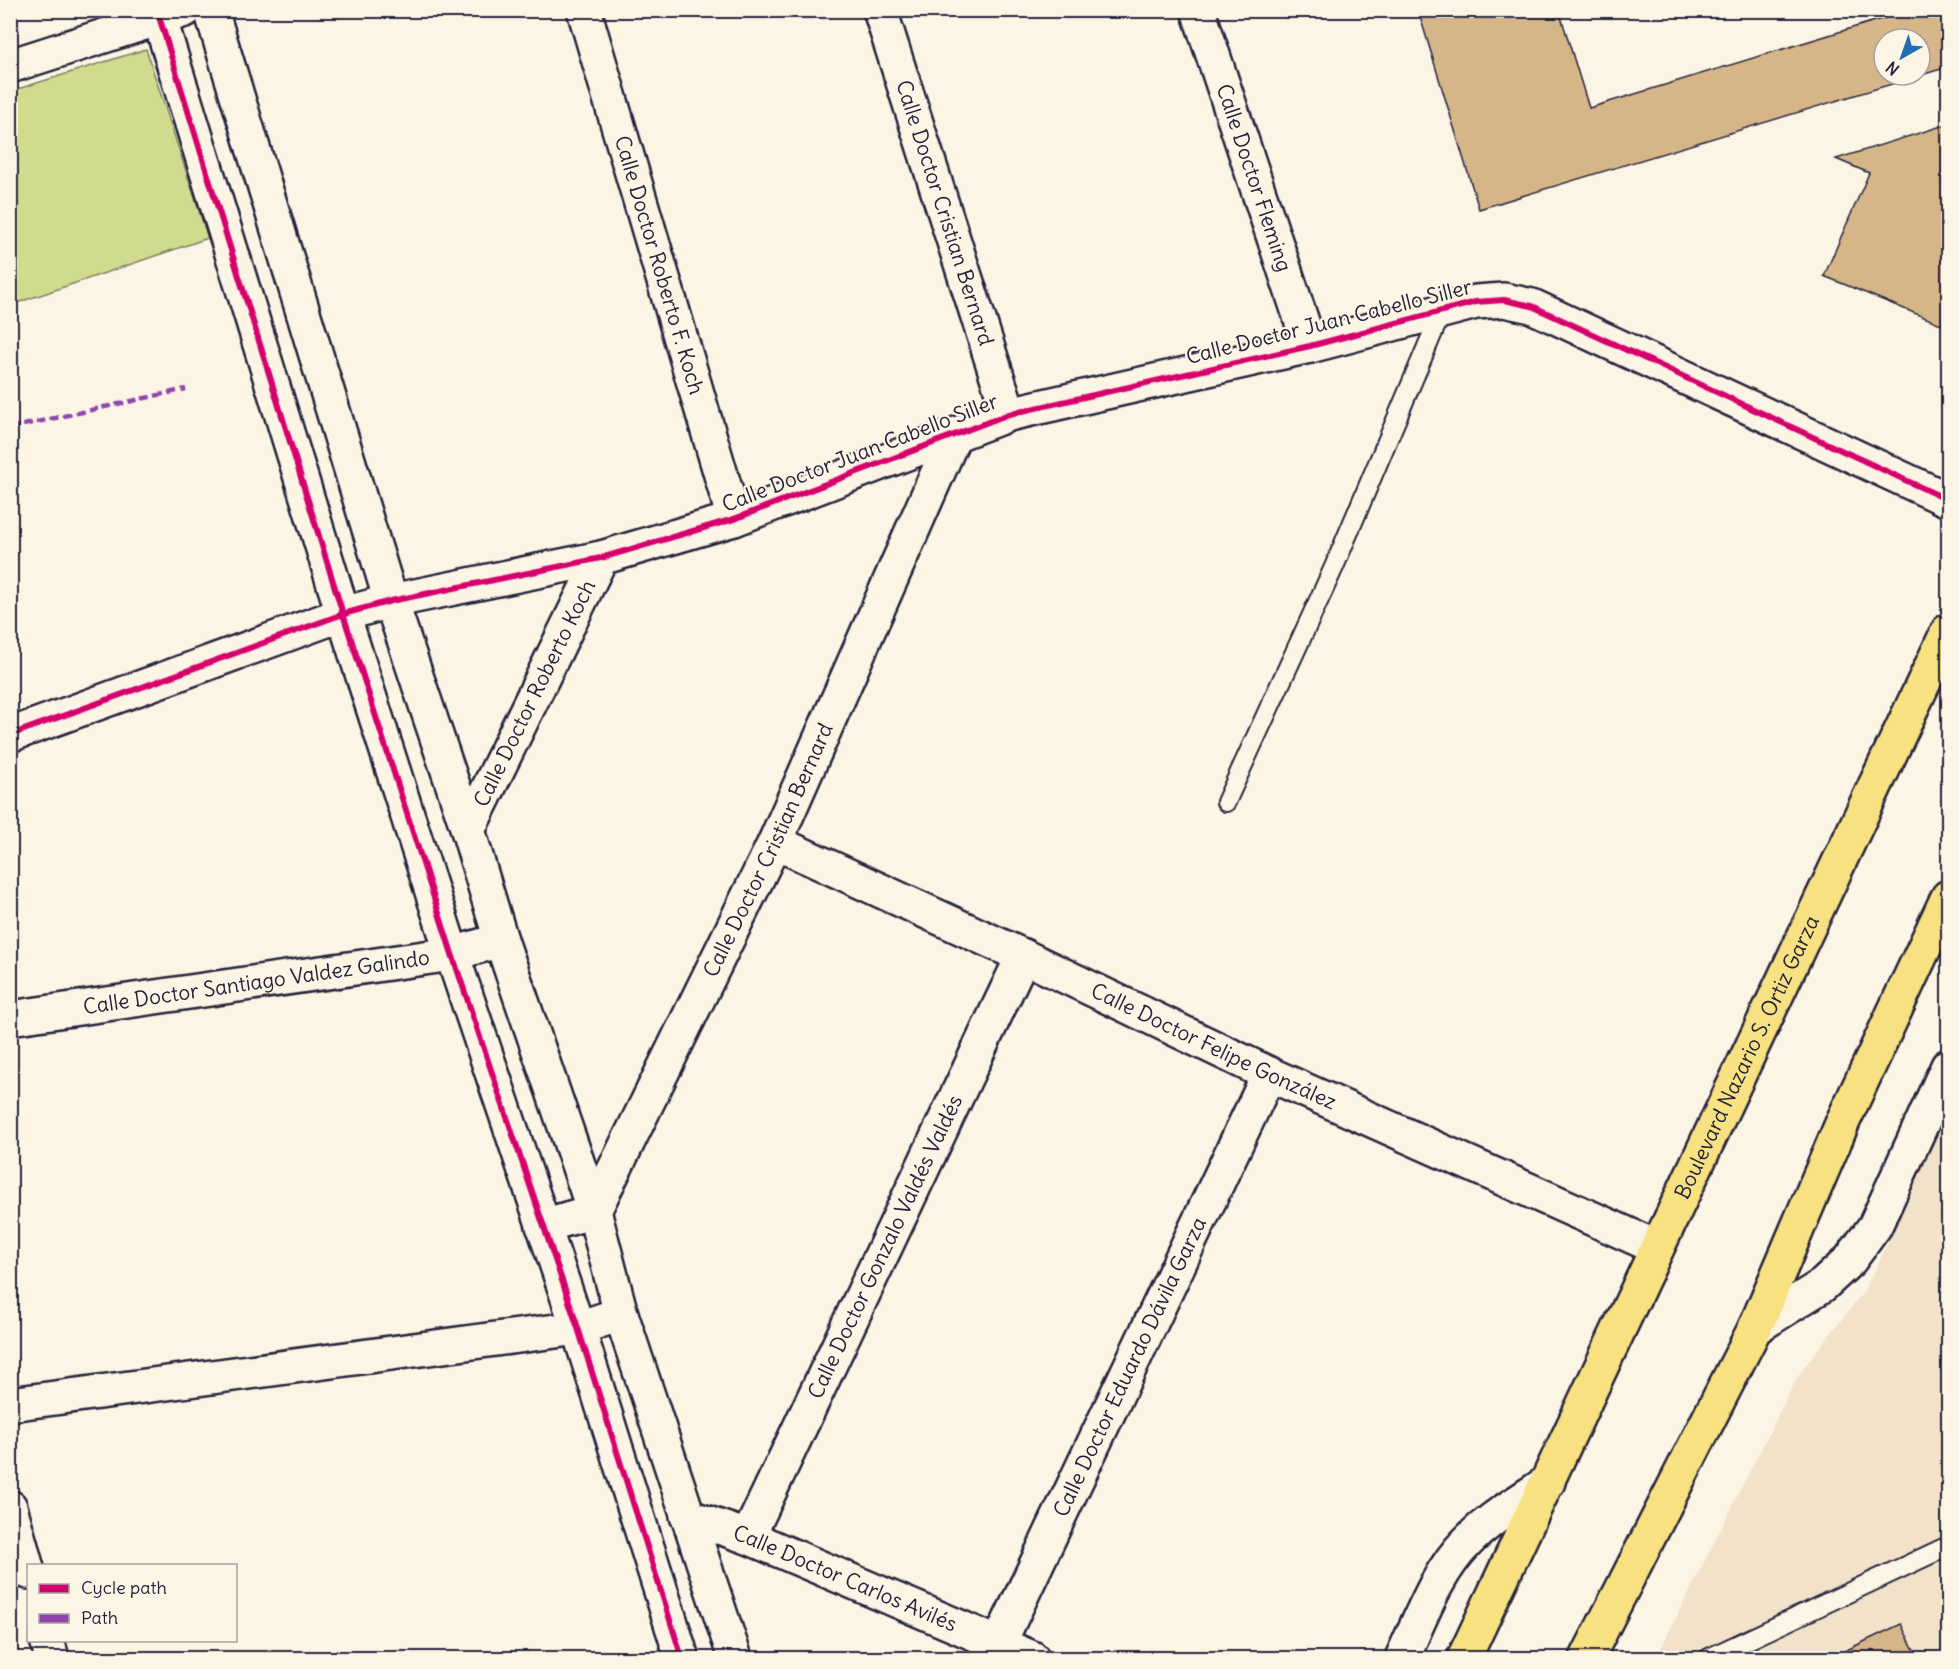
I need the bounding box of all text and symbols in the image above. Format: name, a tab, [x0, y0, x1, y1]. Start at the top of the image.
north arrow	[1872, 27, 1932, 87]
text: N	[1882, 57, 1903, 80]
street label: Calle Doctor Cristian Bernard	[890, 77, 1000, 349]
street label: Calle Doctor Fleming	[1211, 80, 1298, 275]
street label: Calle Doctor Roberto F. Koch	[609, 132, 711, 398]
street label: Calle Doctor Juan Cabello Siller	[1183, 273, 1475, 370]
street label: Calle Doctor Juan Cabello Siller	[718, 387, 1002, 518]
street label: Calle Doctor Roberto Koch	[467, 575, 601, 811]
street label: Calle Doctor Cristian Bernard	[697, 719, 839, 981]
street label: Boulevard Nazario S. Ortiz Garza	[1668, 911, 1825, 1203]
street label: Calle Doctor Santiago Valdez Galindo	[81, 943, 431, 1020]
street label: Calle Doctor Felipe González	[1087, 977, 1341, 1115]
street label: Calle Doctor Gonzalo Valdés Valdés	[801, 1090, 968, 1403]
street label: Calle Doctor Eduardo Dávila Garza	[1047, 1213, 1212, 1521]
street label: Calle Doctor Carlos Avilés	[730, 1519, 961, 1637]
legend	[27, 1564, 237, 1642]
text: Cycle path	[81, 1576, 167, 1599]
text: Path	[81, 1606, 118, 1629]

